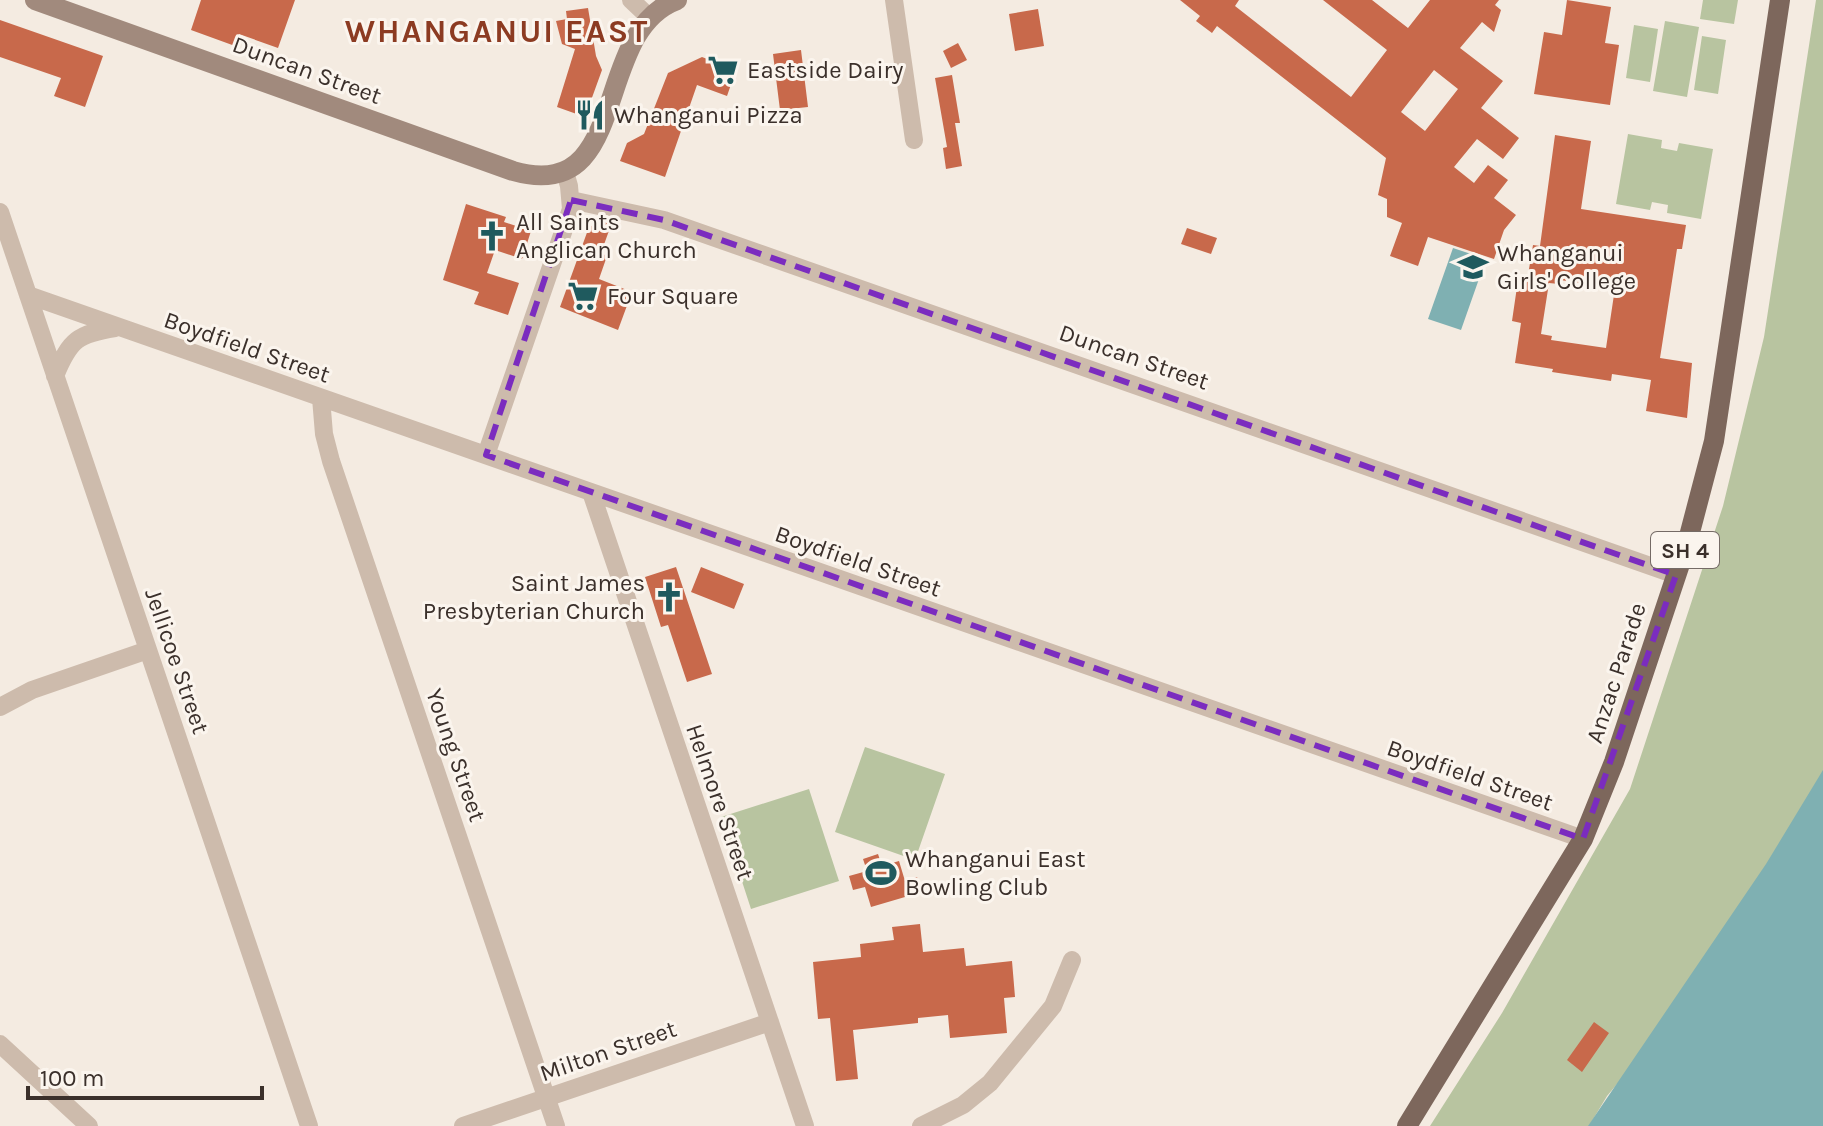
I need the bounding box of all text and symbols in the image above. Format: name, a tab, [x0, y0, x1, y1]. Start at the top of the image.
district label: WHANGANUI EAST	[345, 13, 649, 50]
street label: Duncan Street	[229, 30, 385, 110]
supermarket icon: Eastside Dairy	[706, 53, 740, 87]
place label: Eastside Dairy	[747, 56, 903, 84]
restaurant icon: Whanganui Pizza	[573, 98, 607, 132]
place label: Whanganui Pizza	[614, 101, 803, 129]
place label: All Saints Anglican Church	[516, 208, 697, 264]
church icon: All Saints Anglican Church	[475, 219, 509, 253]
place label: Whanganui Girls' College	[1497, 239, 1636, 295]
school or university icon: Whanganui Girls' College	[1456, 250, 1490, 284]
supermarket icon: Four Square	[566, 279, 600, 313]
place label: Four Square	[607, 282, 738, 310]
street label: Boydfield Street	[160, 305, 334, 389]
street label: Duncan Street	[1055, 318, 1213, 396]
street label: Boydfield Street	[771, 519, 945, 603]
road number: SH 4	[1651, 532, 1719, 568]
place label: Saint James Presbyterian Church	[423, 569, 645, 625]
church icon: Saint James Presbyterian Church	[652, 580, 686, 614]
street label: Jellicoe Street	[139, 585, 215, 737]
street label: Anzac Parade	[1580, 599, 1652, 747]
street label: Young Street	[420, 685, 492, 825]
street label: Helmore Street	[680, 720, 760, 884]
street label: Boydfield Street	[1383, 733, 1557, 817]
place label: Whanganui East Bowling Club	[905, 845, 1086, 901]
sports icon: Whanganui East Bowling Club	[864, 856, 898, 890]
street label: Milton Street	[536, 1015, 680, 1087]
scale bar	[28, 1050, 262, 1100]
text: 100 m	[40, 1064, 105, 1092]

